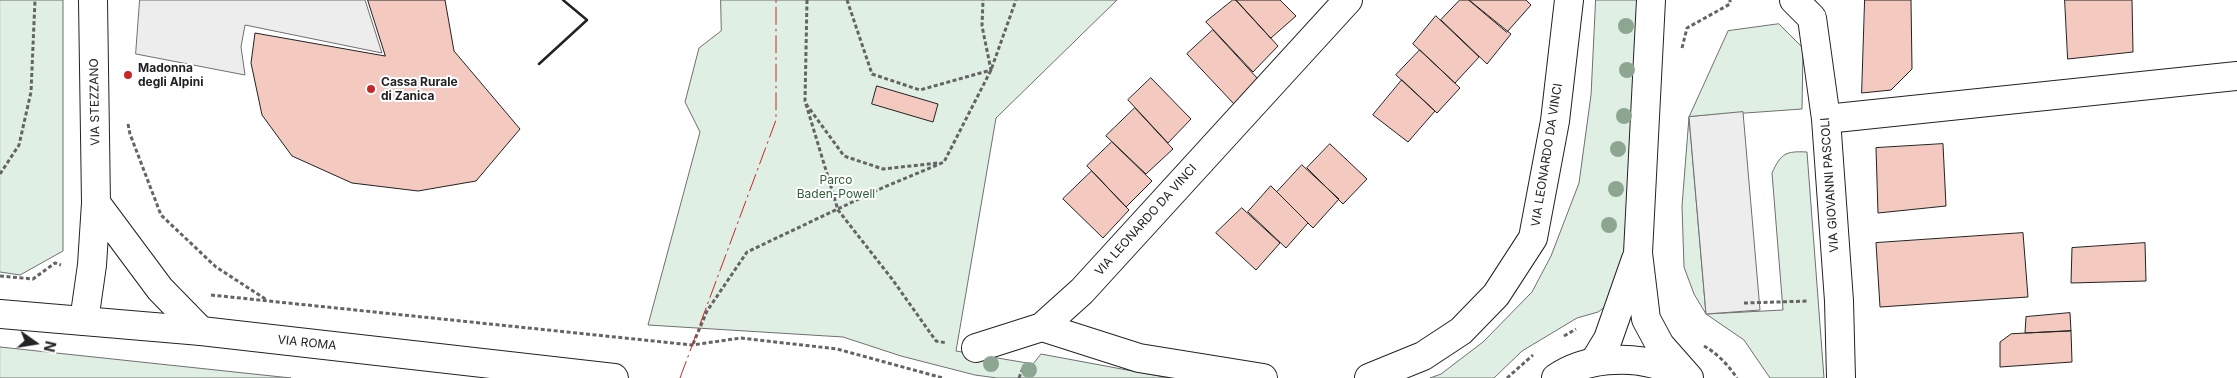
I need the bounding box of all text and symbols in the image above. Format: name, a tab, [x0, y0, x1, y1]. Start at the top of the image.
street label: VIA STEZZANO	[87, 58, 103, 146]
place label: Madonna degli Alpini	[138, 61, 203, 89]
marker: Madonna degli Alpini	[122, 69, 134, 81]
place label: Cassa Rurale di Zanica	[381, 75, 458, 103]
street label: VIA LEONARDO DA VINCI	[1529, 82, 1565, 228]
marker: Cassa Rurale di Zanica	[365, 83, 377, 95]
street label: VIA GIOVANNI PASCOLI	[1818, 117, 1842, 253]
street label: VIA LEONARDO DA VINCI	[1092, 161, 1200, 279]
park label: Parco Baden-Powell	[797, 173, 875, 201]
north arrow	[10, 318, 60, 368]
street label: VIA ROMA	[277, 333, 337, 353]
text: N	[41, 339, 60, 354]

